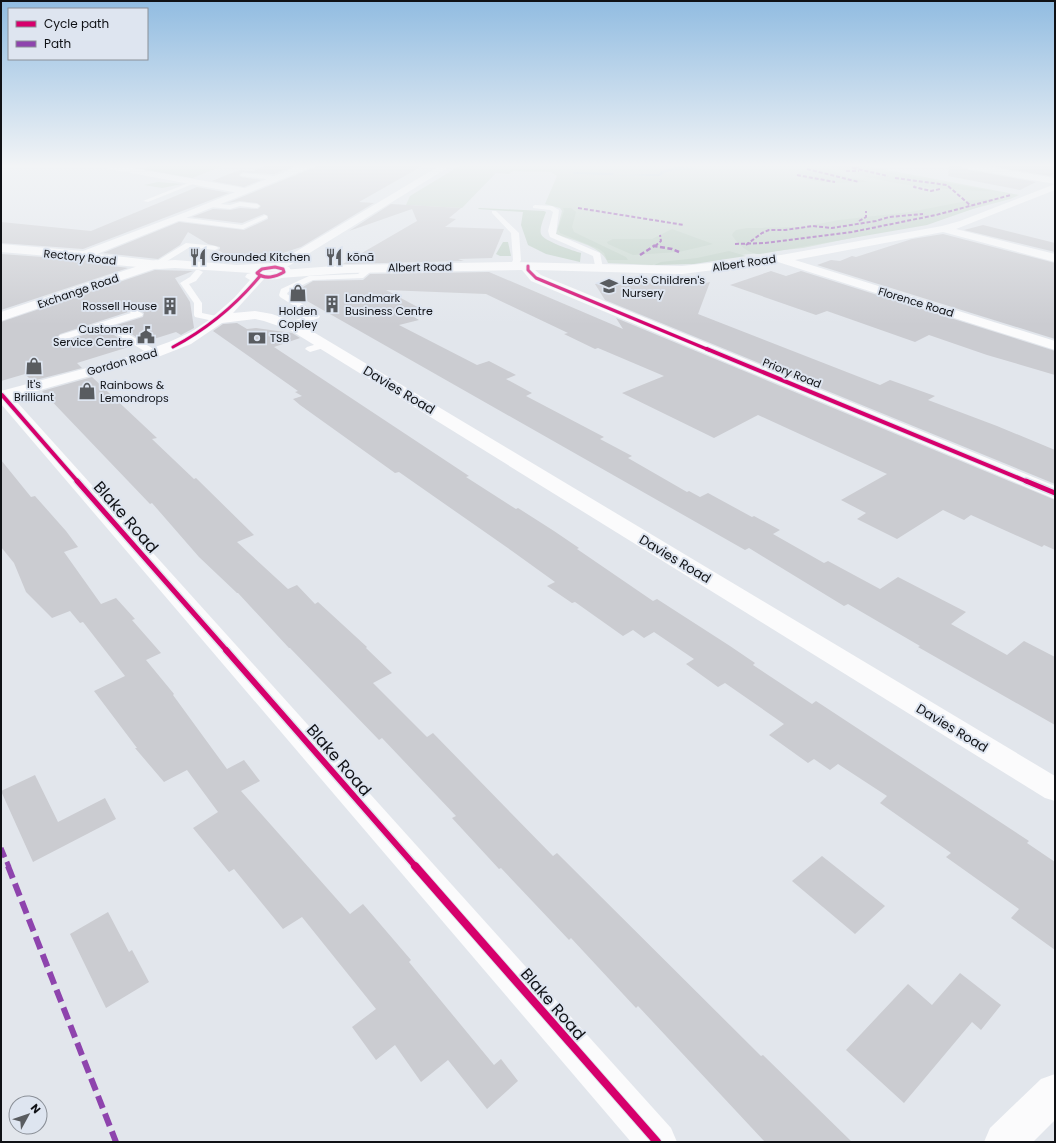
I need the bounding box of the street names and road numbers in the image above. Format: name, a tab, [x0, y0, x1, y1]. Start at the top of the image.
street label: Rectory Road	[43, 245, 117, 269]
street label: Albert Road	[711, 251, 777, 275]
street label: Albert Road	[388, 258, 452, 276]
street label: Exchange Road	[35, 270, 121, 312]
street label: Florence Road	[876, 283, 956, 321]
street label: Gordon Road	[85, 344, 159, 380]
street label: Priory Road	[760, 354, 824, 392]
street label: Davies Road	[360, 361, 438, 419]
street label: Blake Road	[88, 476, 164, 558]
street label: Davies Road	[636, 530, 714, 588]
street label: Davies Road	[913, 699, 991, 757]
street label: Blake Road	[301, 719, 377, 801]
street label: Blake Road	[515, 963, 591, 1045]

